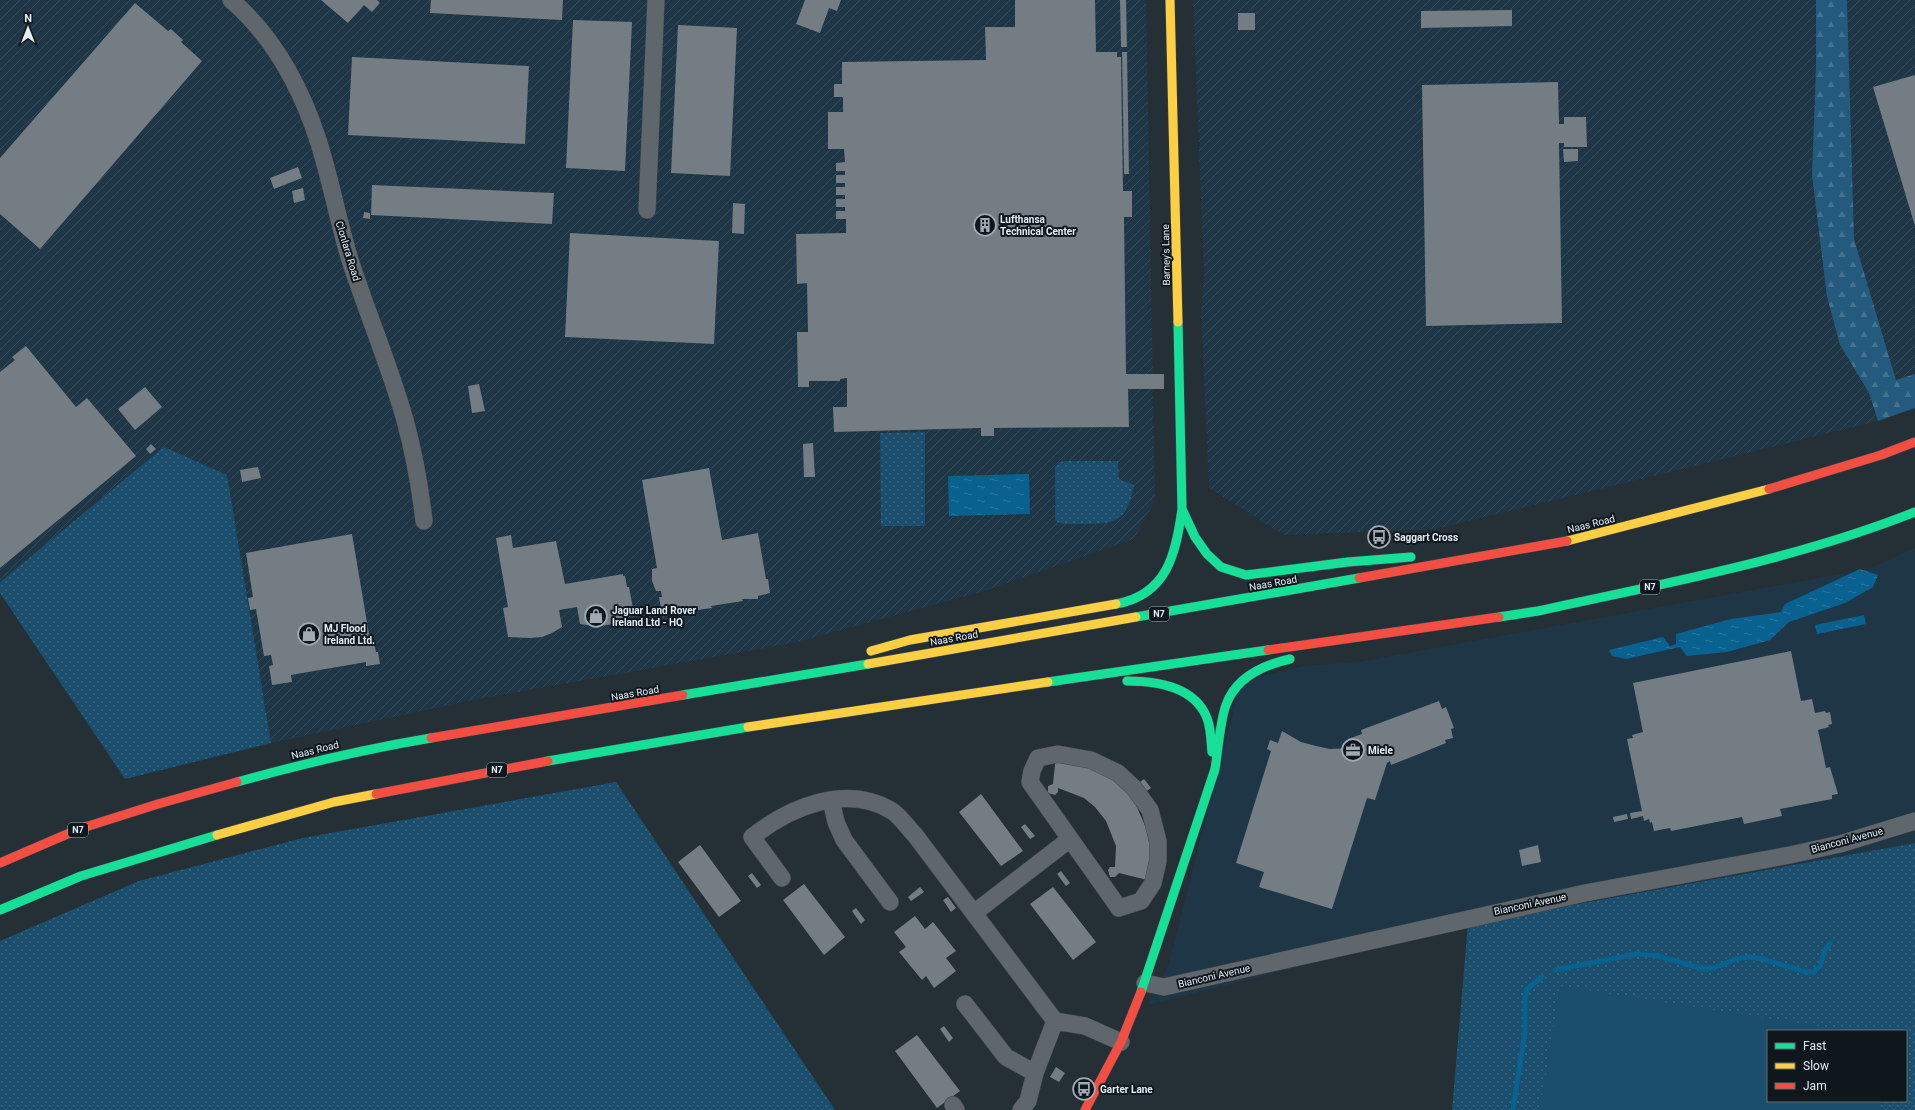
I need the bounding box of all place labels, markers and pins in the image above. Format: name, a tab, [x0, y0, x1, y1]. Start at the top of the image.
building icon: Lufthansa Technical Center	[972, 212, 998, 238]
place label: Lufthansa Technical Center	[1000, 214, 1076, 237]
bus stop icon: Saggart Cross	[1366, 524, 1392, 550]
place label: Saggart Cross	[1394, 532, 1458, 543]
shop icon: Jaguar Land Rover Ireland Ltd - HQ	[583, 603, 609, 629]
place label: Jaguar Land Rover Ireland Ltd - HQ	[612, 605, 697, 628]
shop icon: MJ Flood Ireland Ltd.	[296, 621, 322, 647]
place label: MJ Flood Ireland Ltd.	[324, 623, 375, 646]
office icon: Miele	[1340, 737, 1366, 763]
place label: Miele	[1368, 745, 1393, 756]
bus stop icon: Garter Lane	[1071, 1076, 1097, 1102]
place label: Garter Lane	[1100, 1084, 1153, 1095]

